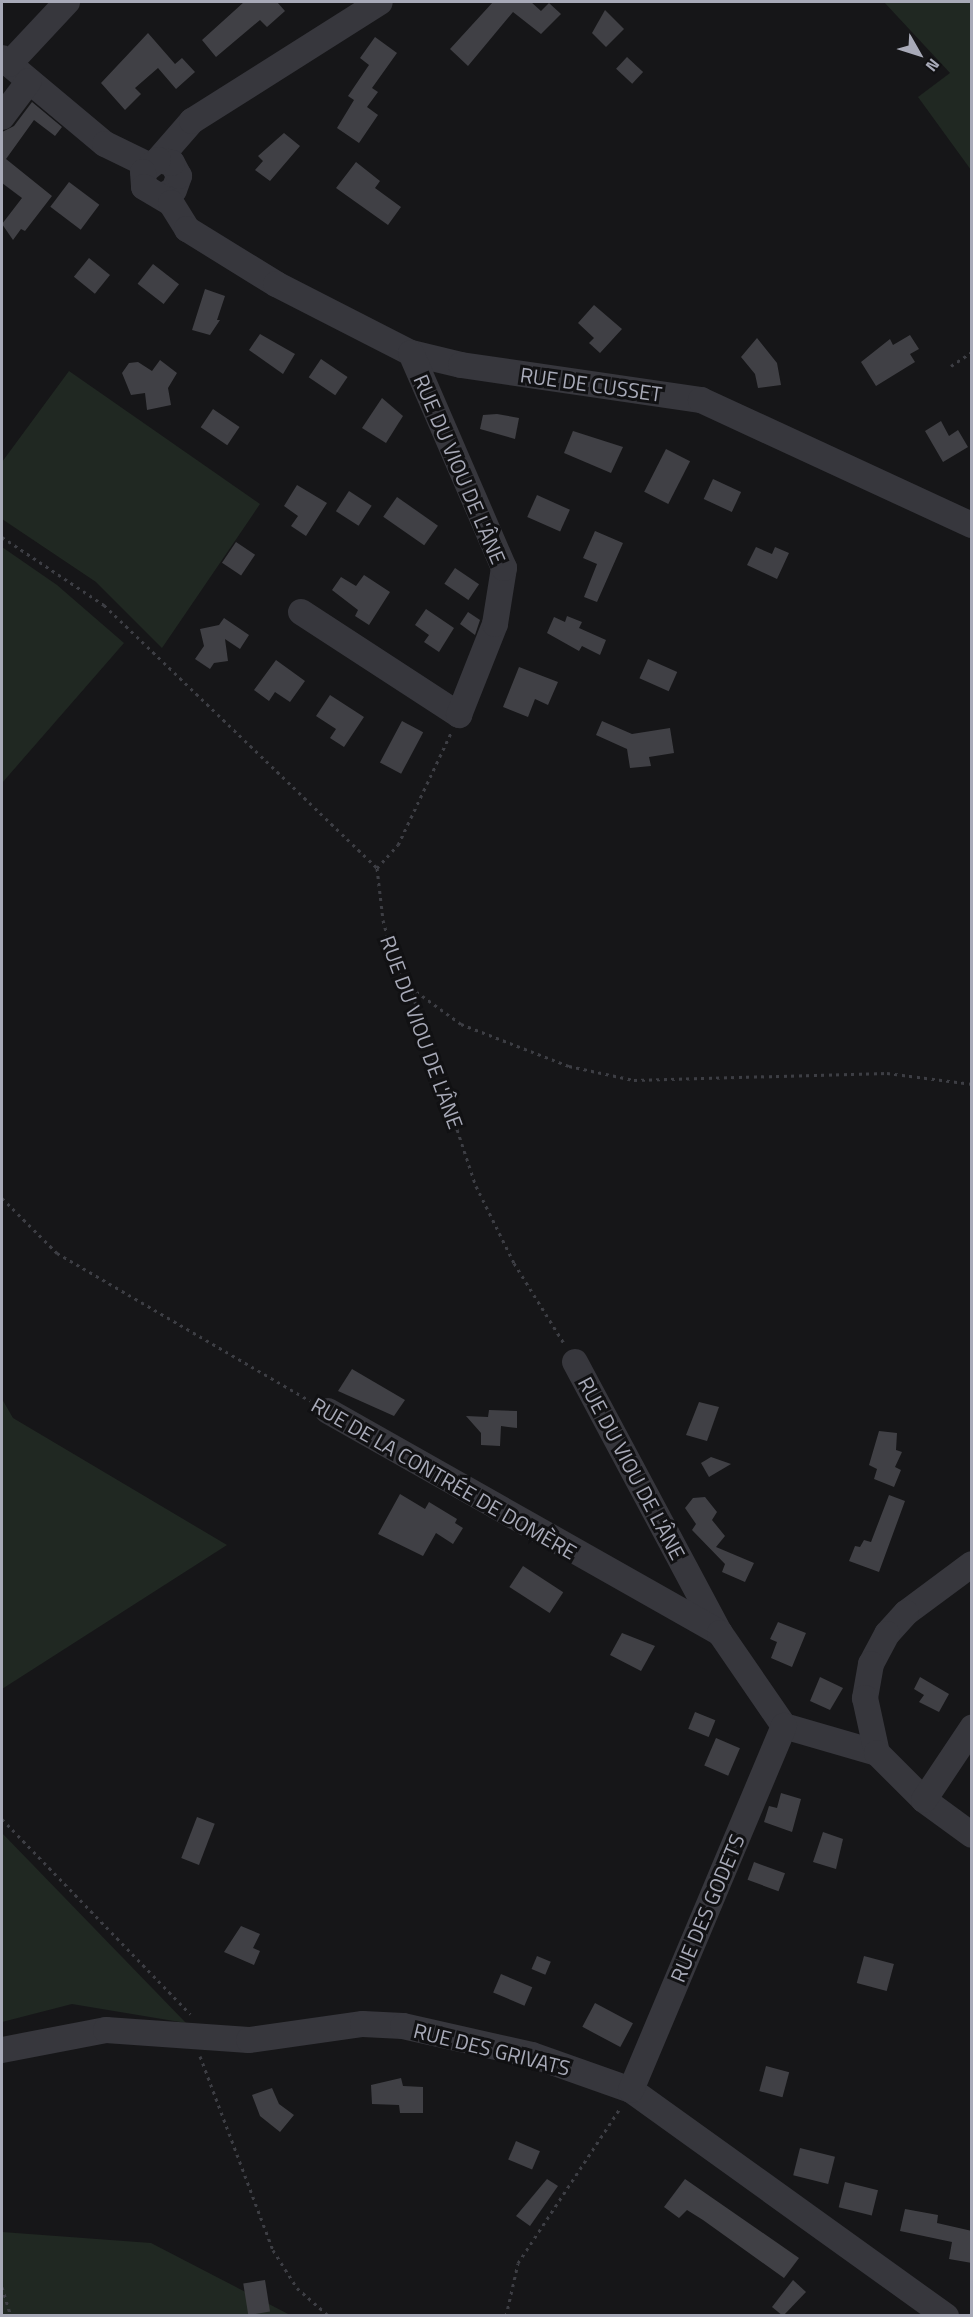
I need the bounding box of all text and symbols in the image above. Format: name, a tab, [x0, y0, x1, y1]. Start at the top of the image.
north arrow	[889, 24, 949, 84]
text: N	[920, 53, 946, 77]
street label: RUE DE CUSSET	[519, 362, 663, 406]
street label: RUE DU VIOU DE L'ÂNE	[409, 370, 511, 568]
street label: RUE DU VIOU DE L'ÂNE	[375, 932, 469, 1132]
street label: RUE DU VIOU DE L'ÂNE	[573, 1372, 691, 1564]
street label: RUE DE LA CONTRÉE DE DOMÈRE	[307, 1392, 581, 1564]
street label: RUE DES GODETS	[665, 1830, 749, 1986]
street label: RUE DES GRIVATS	[411, 2017, 573, 2081]

